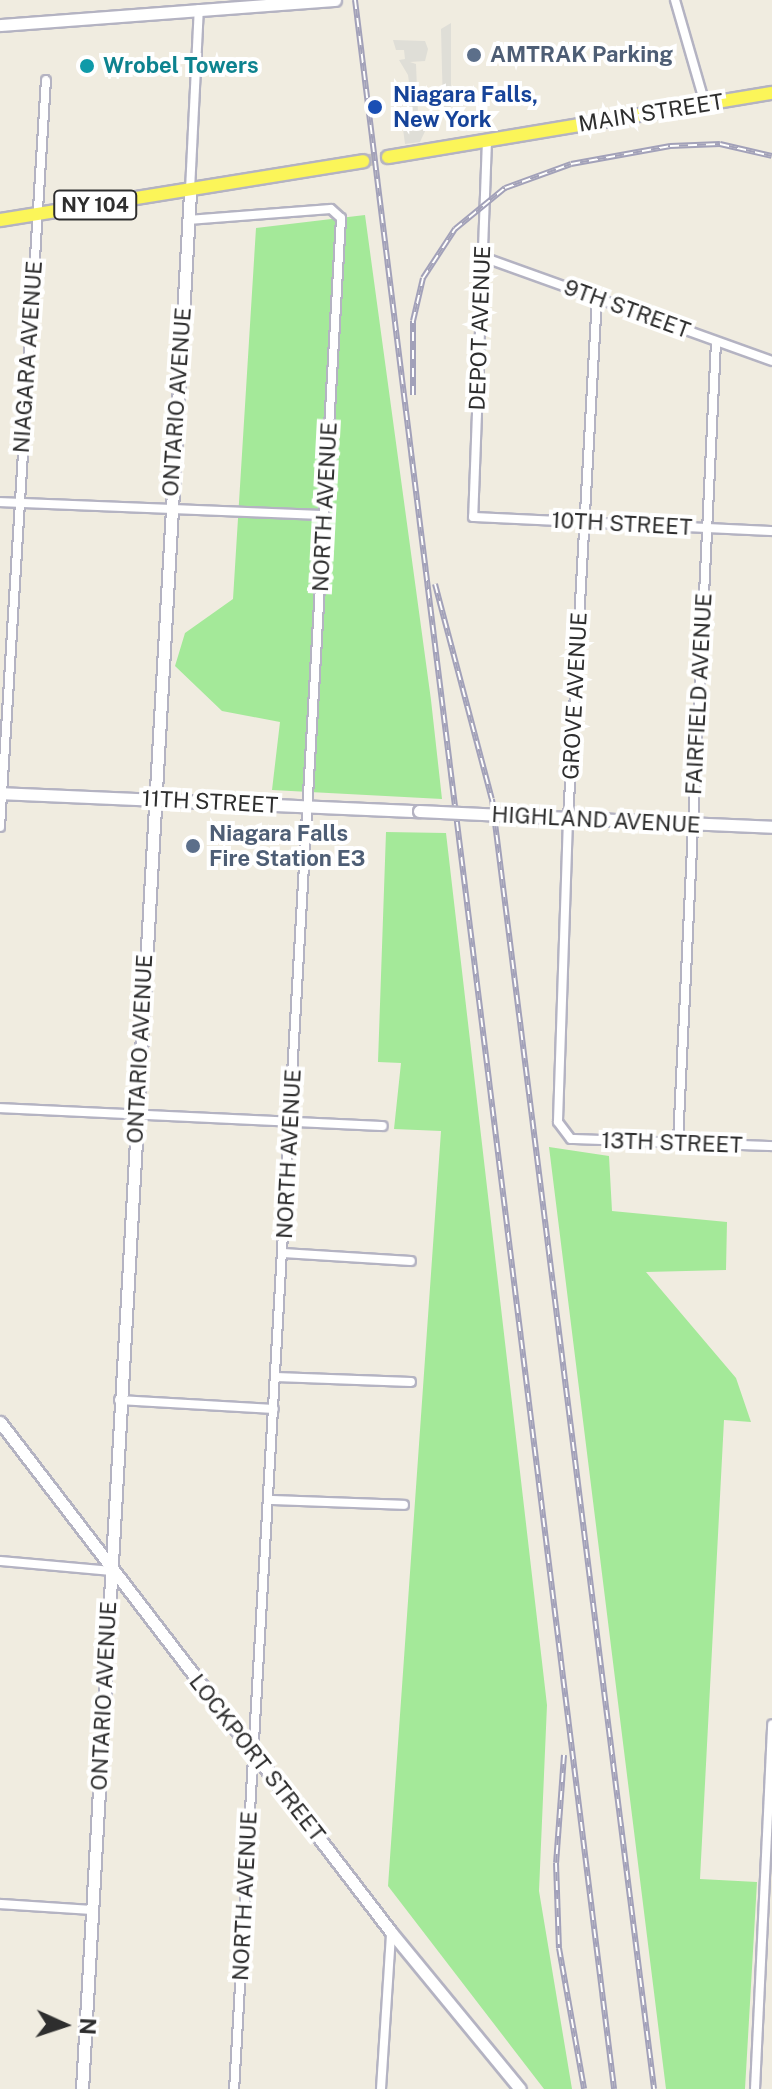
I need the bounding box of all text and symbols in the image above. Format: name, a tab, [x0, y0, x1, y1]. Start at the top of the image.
place label: AMTRAK Parking	[490, 42, 673, 68]
marker: AMTRAK Parking	[465, 46, 483, 64]
place label: Wrobel Towers	[103, 53, 259, 79]
marker: Wrobel Towers	[78, 57, 96, 75]
place label: Niagara Falls, New York	[393, 81, 538, 132]
street label: MAIN STREET	[577, 89, 725, 137]
marker: Niagara Falls, New York	[364, 96, 386, 118]
road number: NY 104	[51, 189, 139, 221]
street label: DEPOT AVENUE	[464, 245, 496, 411]
street label: NIAGARA AVENUE	[8, 260, 48, 454]
street label: 9TH STREET	[560, 274, 694, 344]
street label: ONTARIO AVENUE	[157, 307, 197, 497]
street label: NORTH AVENUE	[307, 421, 343, 593]
street label: 10TH STREET	[551, 507, 693, 541]
street label: FAIRFIELD AVENUE	[681, 592, 717, 796]
street label: GROVE AVENUE	[557, 612, 593, 780]
street label: 11TH STREET	[141, 785, 279, 819]
street label: HIGHLAND AVENUE	[491, 801, 701, 839]
place label: Niagara Falls Fire Station E3	[209, 820, 366, 872]
marker: Niagara Falls Fire Station E3	[184, 837, 202, 855]
street label: ONTARIO AVENUE	[122, 954, 158, 1144]
street label: NORTH AVENUE	[271, 1068, 307, 1240]
street label: 13TH STREET	[601, 1127, 743, 1159]
street label: ONTARIO AVENUE	[86, 1601, 122, 1791]
street label: LOCKPORT STREET	[184, 1669, 330, 1847]
street label: NORTH AVENUE	[227, 1810, 263, 1982]
north arrow	[24, 1985, 104, 2065]
text: N	[75, 2017, 101, 2036]

